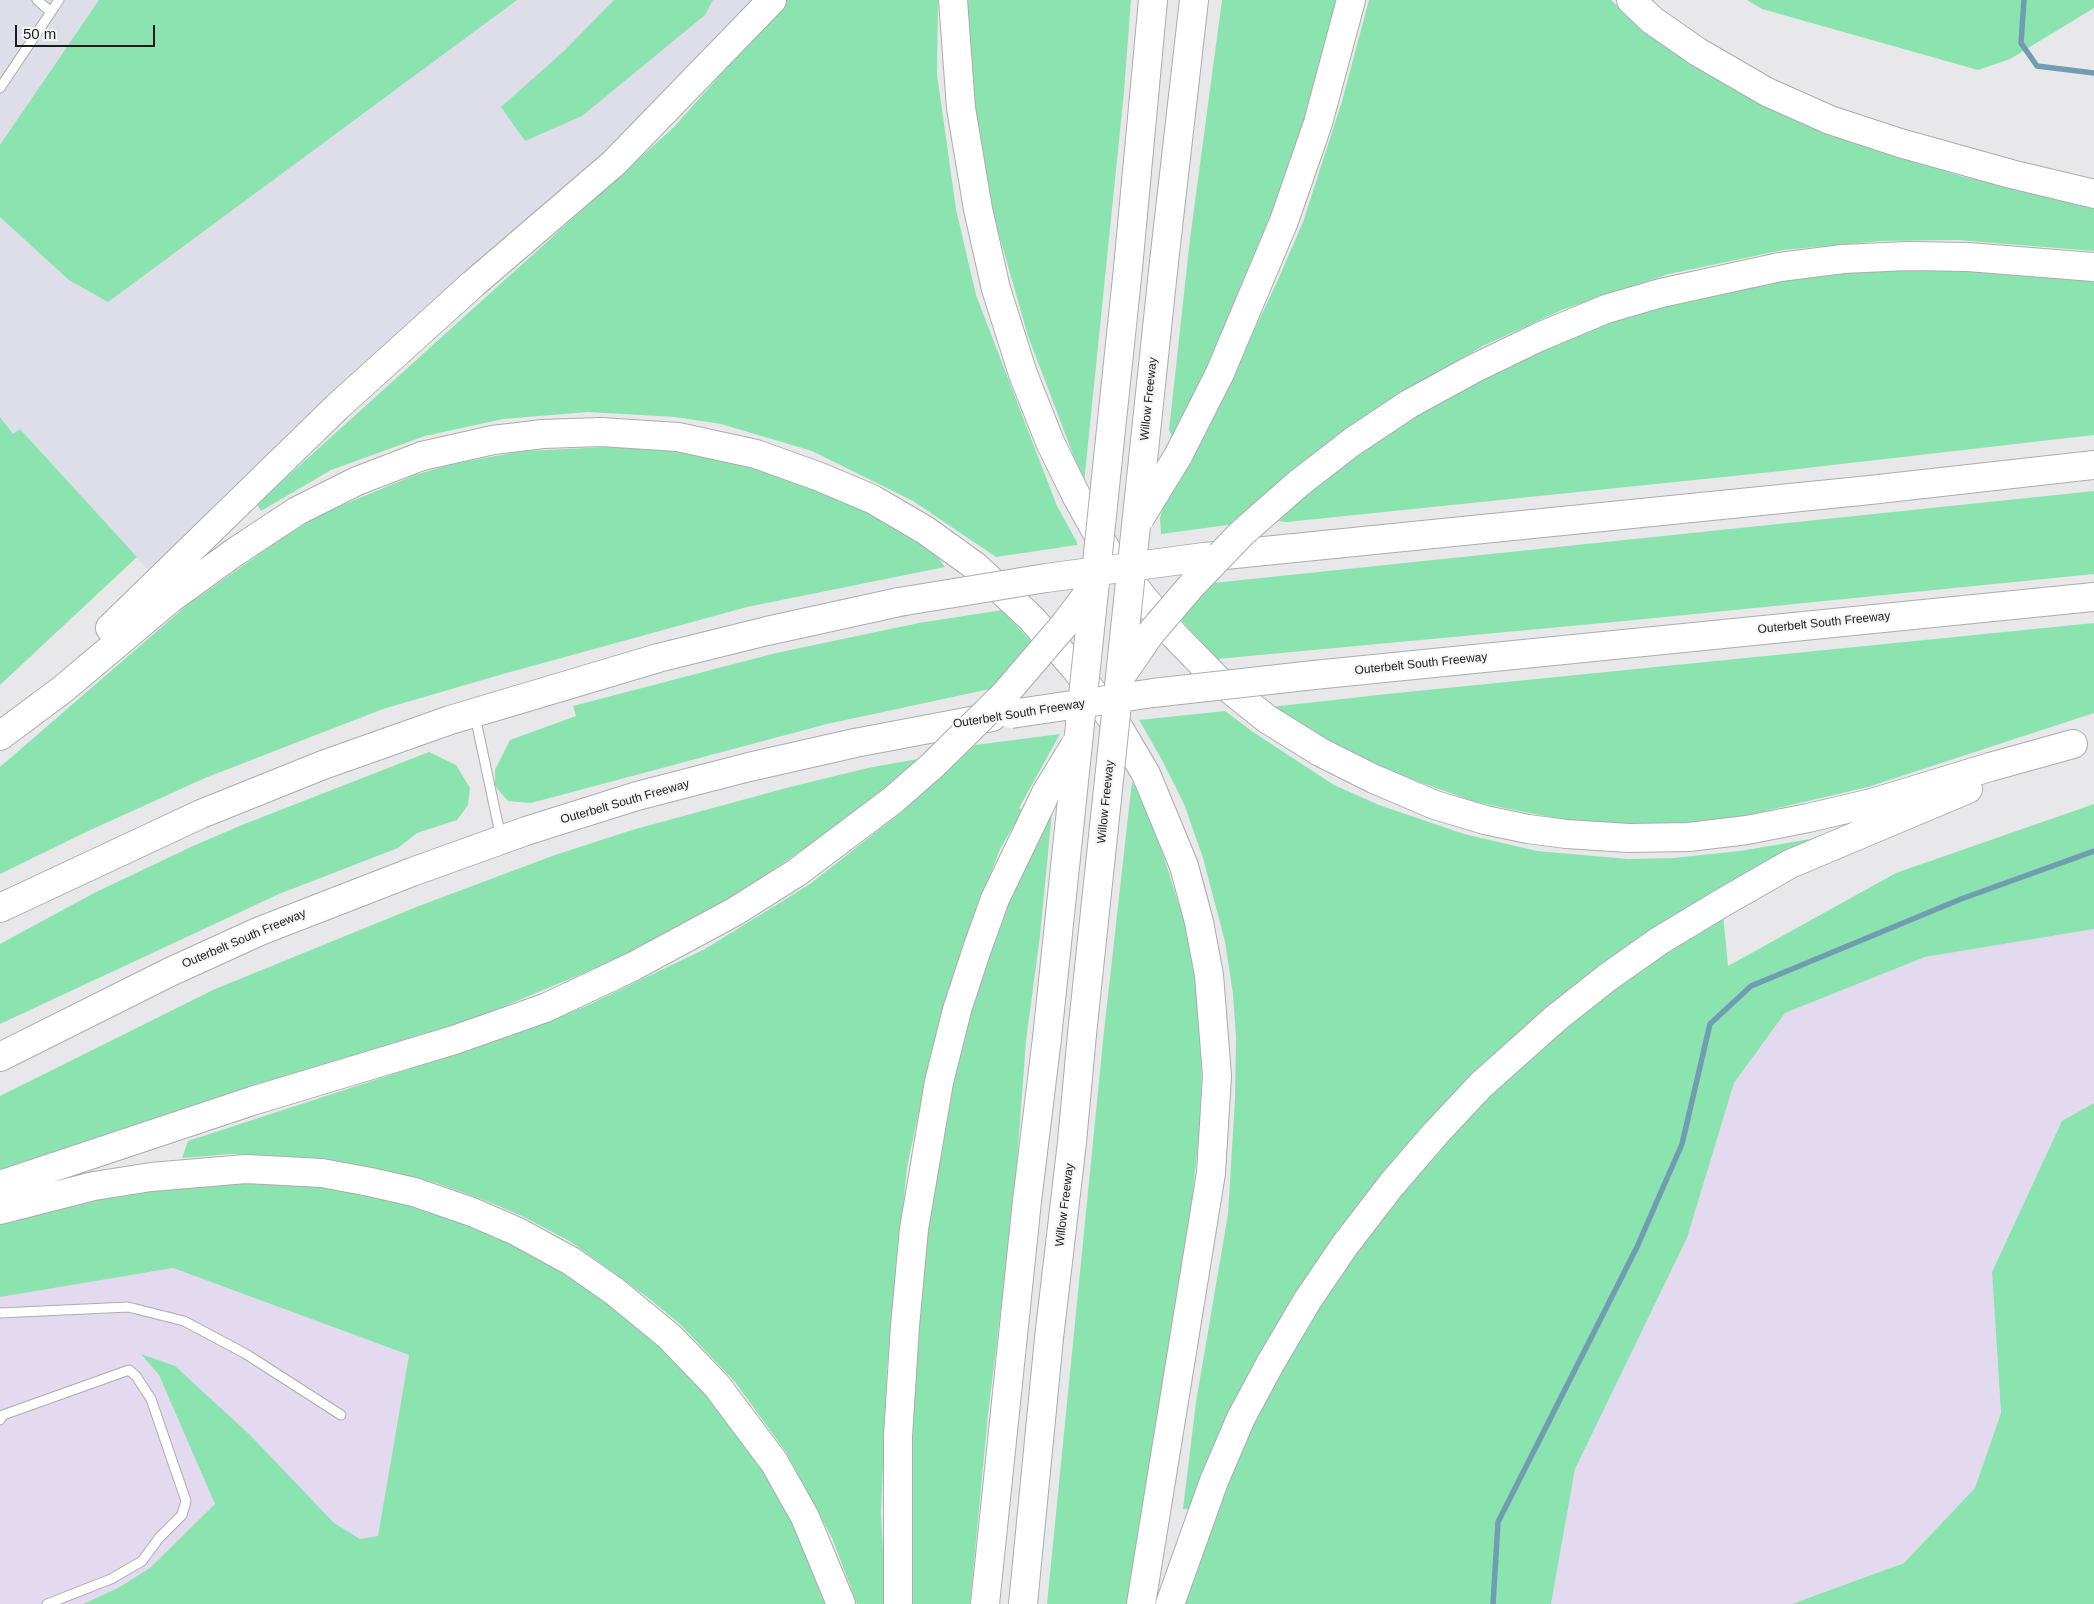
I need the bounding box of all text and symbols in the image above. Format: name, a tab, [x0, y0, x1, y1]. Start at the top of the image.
scale bar	[18, 15, 158, 47]
text: 50 m	[23, 25, 56, 42]
street label: Willow Freeway	[1137, 356, 1161, 442]
street label: Outerbelt South Freeway	[1757, 609, 1891, 637]
street label: Outerbelt South Freeway	[1354, 650, 1488, 678]
street label: Outerbelt South Freeway	[952, 696, 1086, 732]
street label: Willow Freeway	[1094, 759, 1118, 845]
street label: Outerbelt South Freeway	[559, 777, 691, 827]
street label: Outerbelt South Freeway	[180, 906, 308, 972]
street label: Willow Freeway	[1053, 1162, 1077, 1248]

